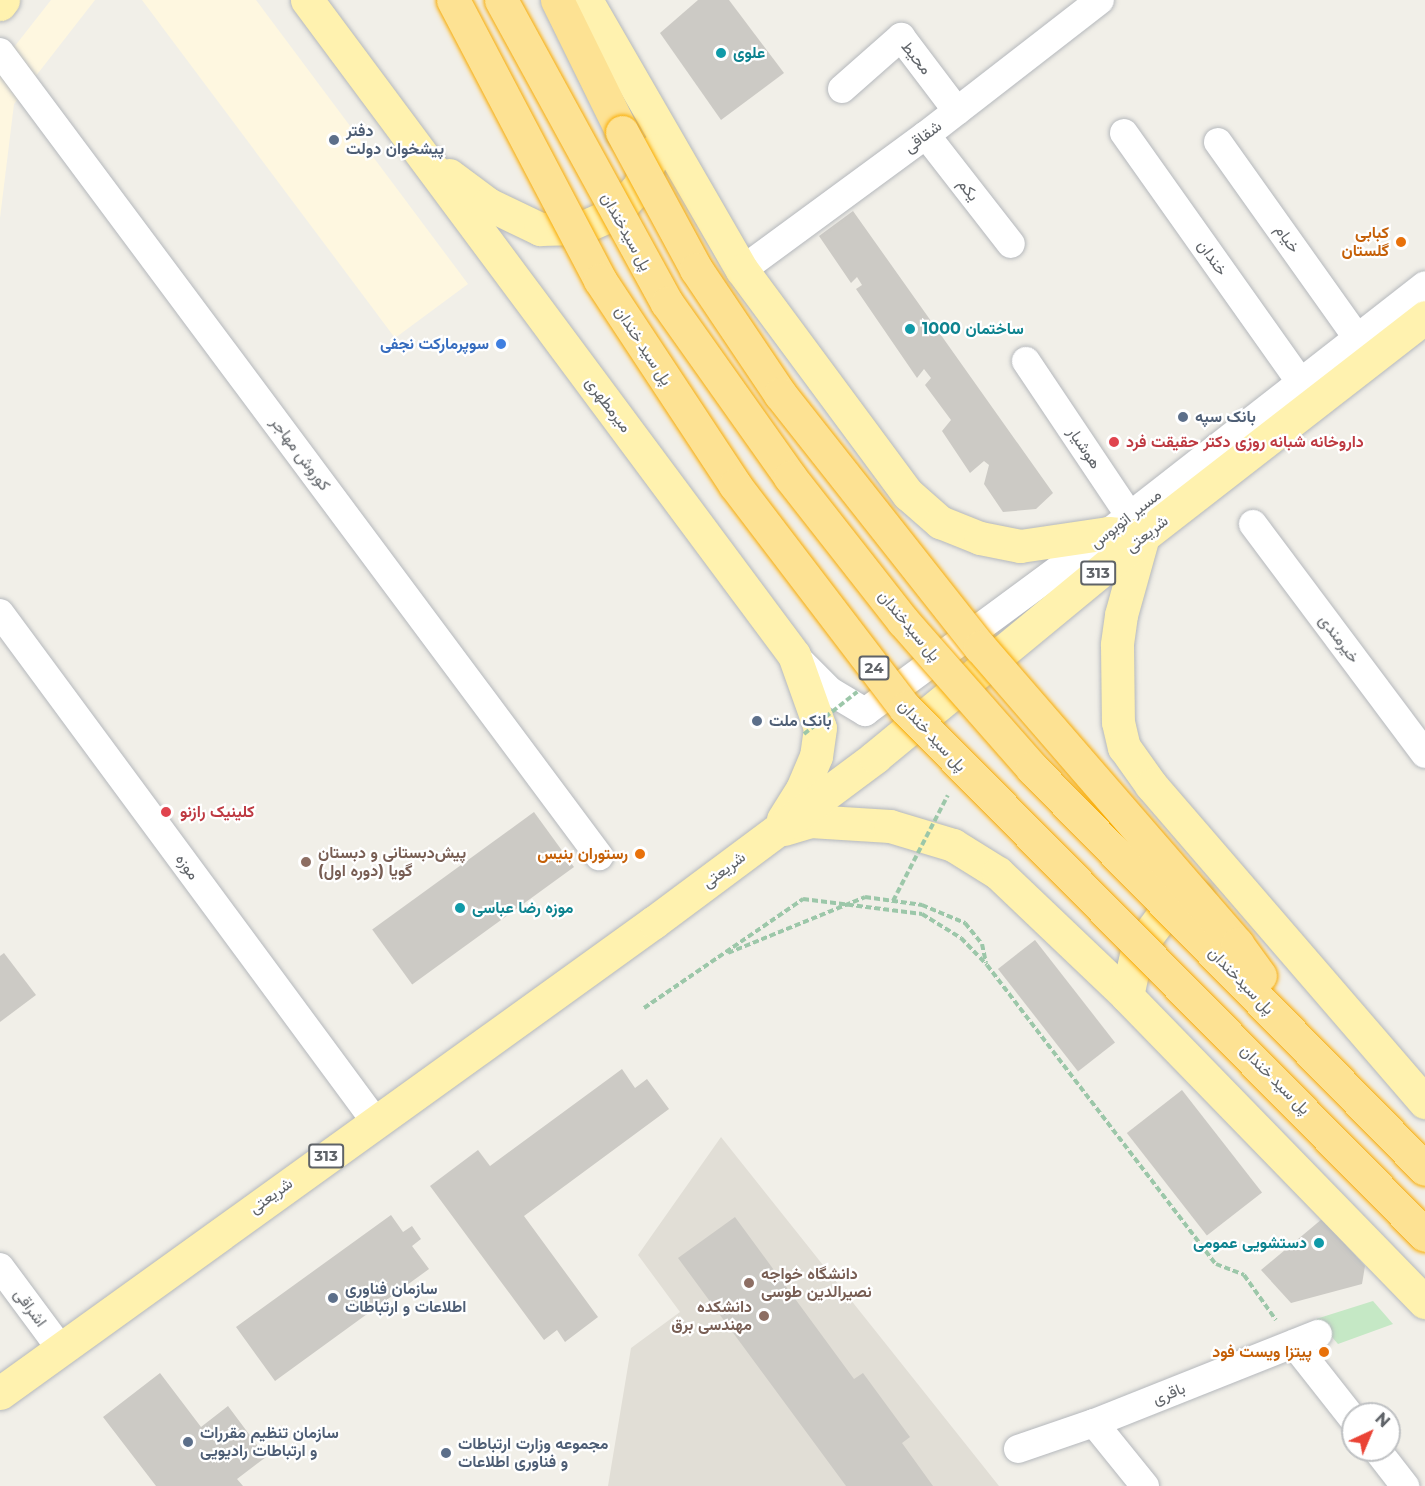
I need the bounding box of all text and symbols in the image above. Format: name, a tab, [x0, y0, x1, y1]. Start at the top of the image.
street label: محیط	[897, 37, 935, 79]
place label: علوی	[733, 43, 765, 63]
marker: علوی	[714, 46, 728, 60]
street label: شقاقی	[900, 117, 946, 157]
place label: دفتر پیشخوان دولت	[346, 121, 444, 159]
marker: دفتر پیشخوان دولت	[327, 133, 341, 147]
street label: یکم	[953, 175, 983, 205]
street label: پل سیدخندان	[597, 190, 655, 274]
street label: خیام	[1270, 221, 1304, 257]
place label: کبابی گلستان	[1341, 223, 1389, 261]
marker: کبابی گلستان	[1394, 235, 1408, 249]
street label: خندان	[1193, 236, 1231, 280]
street label: پل سید خندان	[610, 303, 676, 389]
place label: ساختمان 1000	[922, 319, 1024, 339]
marker: ساختمان 1000	[903, 322, 917, 336]
place label: سوپرمارکت نجفی	[380, 334, 489, 354]
marker: سوپرمارکت نجفی	[494, 337, 508, 351]
street label: میرمطهری	[581, 373, 635, 437]
place label: بانک سپه	[1195, 407, 1256, 427]
marker: بانک سپه	[1176, 410, 1190, 424]
street label: کوروش مهاجر	[266, 413, 334, 495]
street label: هوشیار	[1063, 423, 1105, 473]
place label: داروخانه شبانه روزی دکتر حقیقت فرد	[1126, 432, 1364, 452]
marker: داروخانه شبانه روزی دکتر حقیقت فرد	[1107, 435, 1121, 449]
street label: مسیر اتوبوس	[1087, 485, 1165, 553]
street label: شریعتی	[1122, 511, 1172, 557]
road number: 313	[1080, 561, 1116, 585]
street label: پل سیدخندان	[874, 587, 944, 665]
street label: خیرمندی	[1315, 611, 1363, 667]
road number: 24	[858, 656, 890, 680]
street label: پل سید خندان	[894, 696, 970, 776]
place label: بانک ملت	[769, 711, 832, 731]
marker: بانک ملت	[750, 714, 764, 728]
place label: کلینیک رازنو	[180, 802, 255, 822]
marker: کلینیک رازنو	[157, 803, 175, 821]
place label: پیش‌دبستانی و دبستان (دوره اول) گویا	[318, 843, 466, 881]
place label: رستوران بنیس	[537, 844, 628, 864]
marker: رستوران بنیس	[633, 847, 647, 861]
street label: شریعتی	[699, 848, 749, 892]
street label: موزه	[171, 850, 203, 884]
marker: پیش‌دبستانی و دبستان (دوره اول) گویا	[299, 855, 313, 869]
place label: موزه رضا عباسی	[472, 898, 574, 918]
marker: موزه رضا عباسی	[453, 901, 467, 915]
street label: پل سیدخندان	[1204, 943, 1278, 1019]
street label: پل سید خندان	[1236, 1041, 1314, 1119]
road number: 313	[308, 1144, 344, 1168]
street label: شریعتی	[246, 1174, 296, 1218]
place label: دستشویی عمومی	[1193, 1233, 1307, 1253]
marker: دستشویی عمومی	[1312, 1236, 1326, 1250]
place label: دانشگاه خواجه نصیرالدین طوسی	[761, 1264, 872, 1302]
marker: دانشگاه خواجه نصیرالدین طوسی	[742, 1276, 756, 1290]
place label: سازمان فناوری اطلاعات و ارتباطات	[345, 1279, 466, 1317]
street label: اشراقی	[10, 1285, 50, 1331]
marker: سازمان فناوری اطلاعات و ارتباطات	[326, 1291, 340, 1305]
place label: دانشکده مهندسی برق	[671, 1297, 752, 1335]
marker: دانشکده مهندسی برق	[757, 1309, 771, 1323]
place label: پیتزا ویست فود	[1212, 1342, 1312, 1362]
marker: پیتزا ویست فود	[1317, 1345, 1331, 1359]
street label: باقری	[1150, 1379, 1188, 1409]
north arrow	[1341, 1402, 1401, 1462]
text: N	[1371, 1409, 1394, 1431]
place label: سازمان تنظیم مقررات و ارتباطات رادیویی	[200, 1423, 339, 1461]
place label: مجموعه وزارت ارتباطات و فناوری اطلاعات	[458, 1434, 608, 1472]
marker: سازمان تنظیم مقررات و ارتباطات رادیویی	[181, 1435, 195, 1449]
marker: مجموعه وزارت ارتباطات و فناوری اطلاعات	[439, 1446, 453, 1460]

